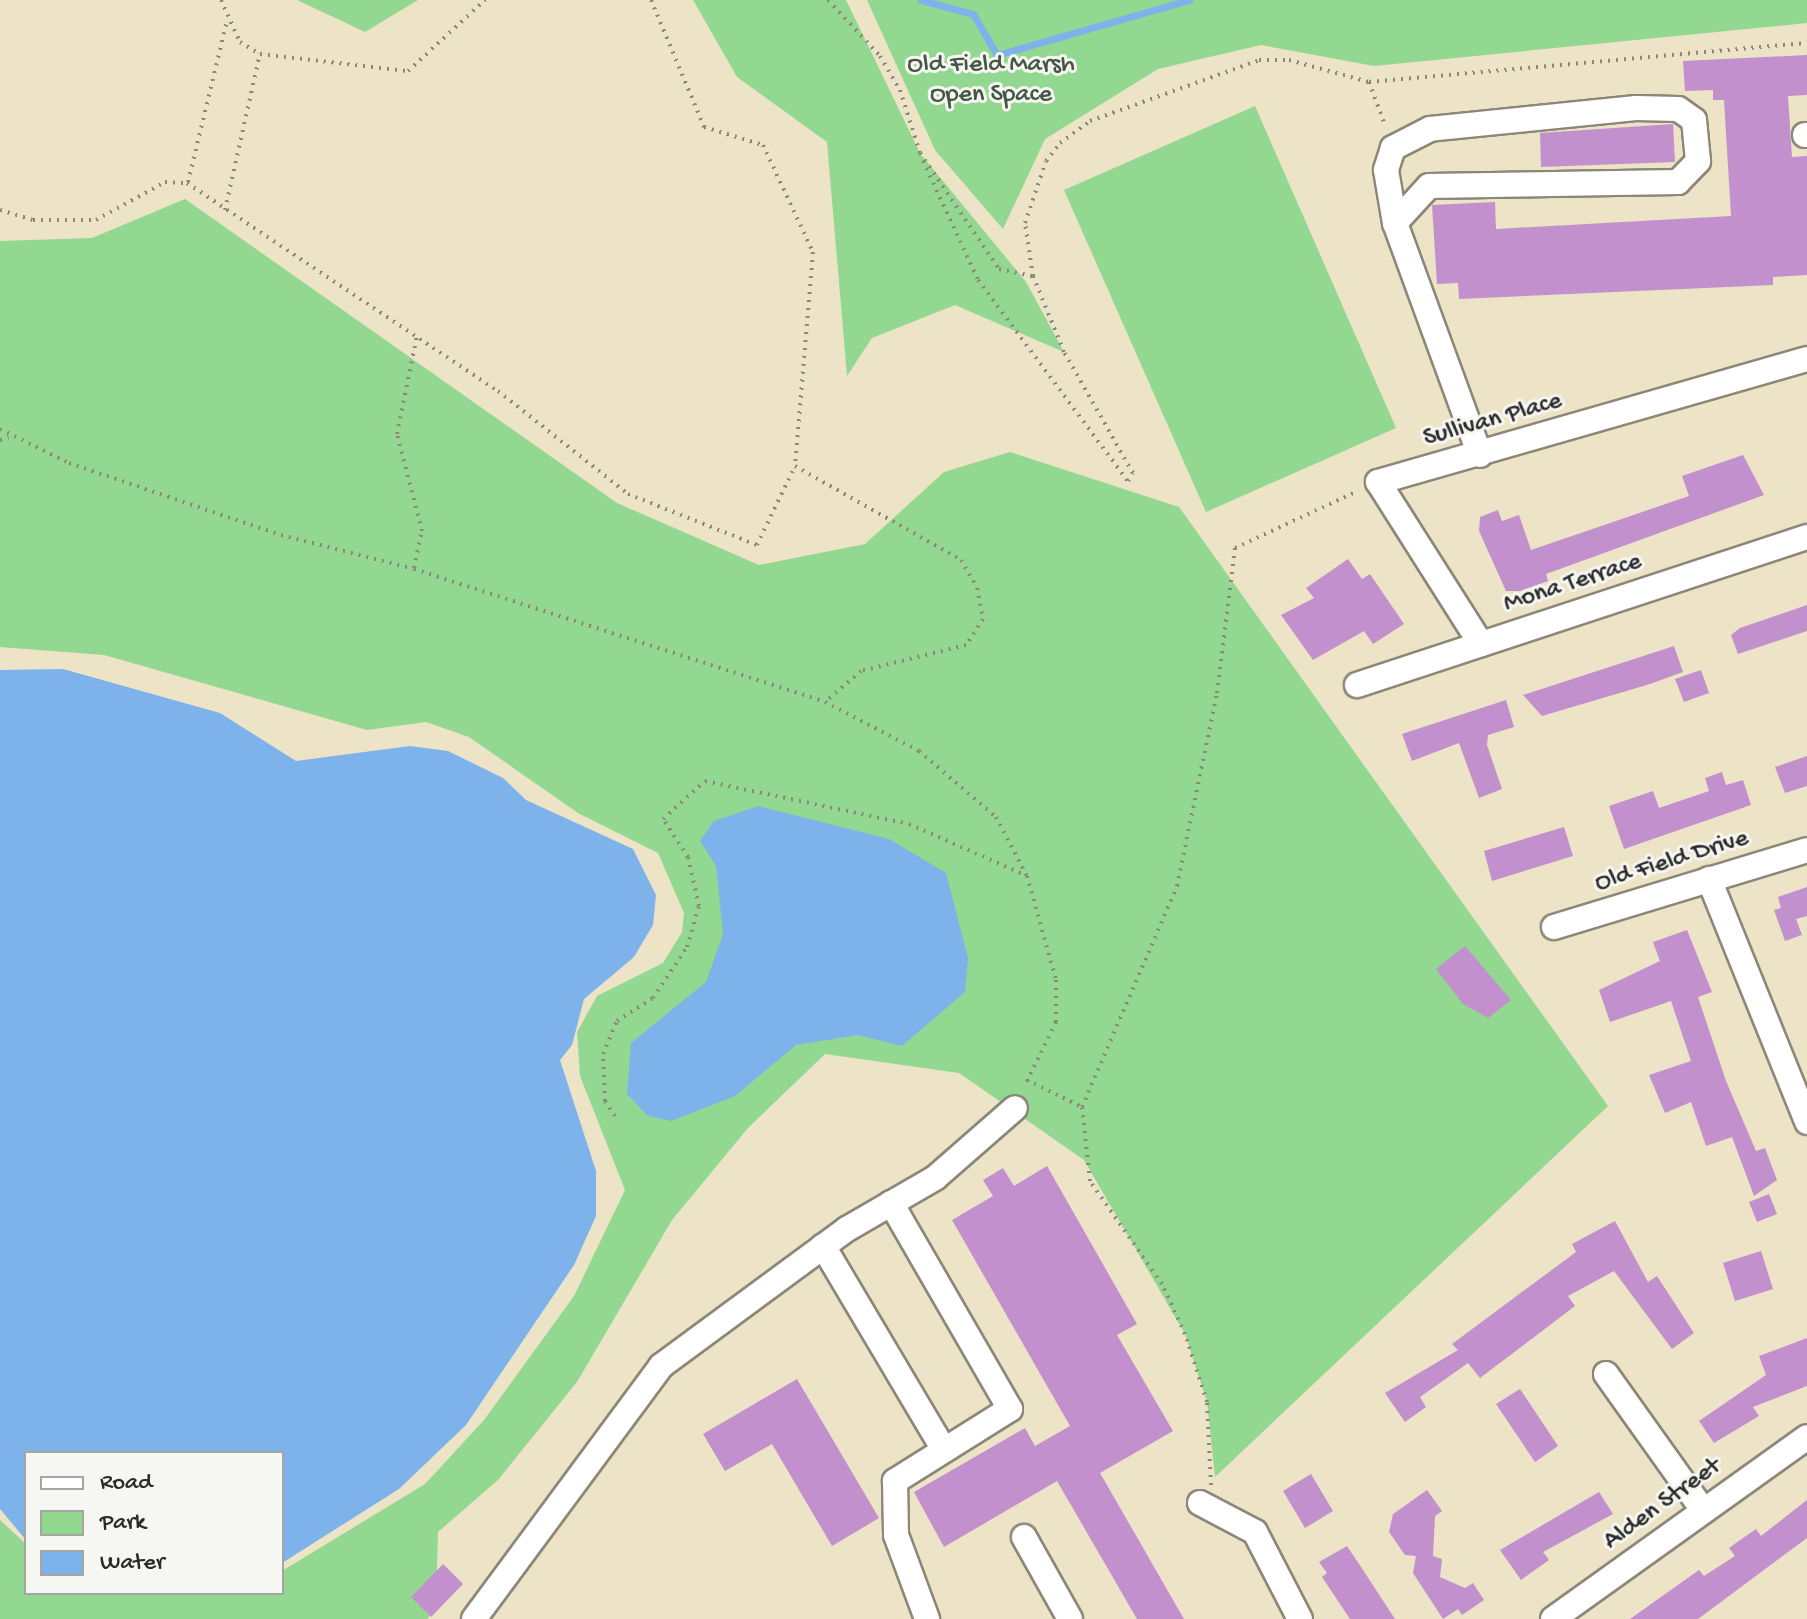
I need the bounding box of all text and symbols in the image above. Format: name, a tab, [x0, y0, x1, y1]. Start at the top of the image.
park label: Old Field Marsh Open Space	[907, 50, 1075, 112]
street label: Sullivan Place	[1420, 386, 1566, 456]
street label: Mona Terrace	[1500, 547, 1646, 621]
street label: Old Field Drive	[1591, 824, 1753, 900]
legend	[24, 1451, 284, 1595]
street label: Alden Street	[1598, 1452, 1728, 1558]
text: Road	[100, 1469, 152, 1498]
text: Park	[100, 1509, 146, 1538]
text: Water	[100, 1549, 164, 1578]

